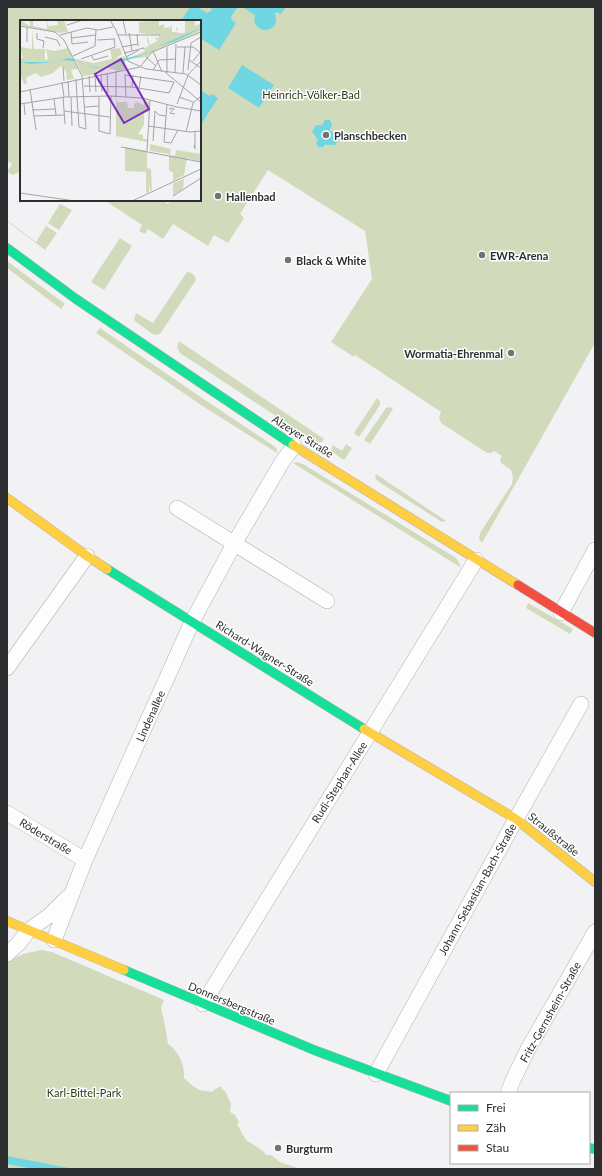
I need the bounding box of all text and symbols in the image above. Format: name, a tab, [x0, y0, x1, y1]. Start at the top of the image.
inset map	[20, 20, 201, 201]
park label: Heinrich-Völker-Bad	[262, 88, 360, 101]
place label: Planschbecken	[334, 129, 407, 142]
marker: Planschbecken	[321, 130, 331, 140]
place label: Hallenbad	[226, 190, 276, 203]
marker: Hallenbad	[213, 191, 223, 201]
place label: EWR-Arena	[490, 249, 548, 262]
marker: EWR-Arena	[477, 250, 487, 260]
place label: Black & White	[296, 254, 366, 267]
marker: Black & White	[283, 255, 293, 265]
place label: Wormatia-Ehrenmal	[404, 347, 503, 360]
marker: Wormatia-Ehrenmal	[506, 348, 516, 358]
street label: Alzeyer Straße	[270, 412, 336, 460]
street label: Richard-Wagner-Straße	[214, 618, 317, 689]
street label: Lindenallee	[133, 688, 167, 744]
street label: Rudi-Stephan-Allee	[309, 739, 369, 825]
street label: Straußstraße	[526, 809, 582, 859]
street label: Röderstraße	[17, 815, 75, 857]
street label: Johann-Sebastian-Bach-Straße	[435, 821, 519, 957]
street label: Fritz-Gernsheim-Straße	[517, 959, 583, 1065]
street label: Donnersbergstraße	[187, 979, 278, 1027]
park label: Karl-Bittel-Park	[47, 1086, 122, 1099]
legend	[450, 1092, 590, 1164]
text: Frei	[486, 1100, 506, 1115]
text: Zäh	[486, 1120, 506, 1135]
text: Stau	[486, 1140, 509, 1155]
place label: Burgturm	[286, 1142, 333, 1155]
marker: Burgturm	[273, 1143, 283, 1153]

